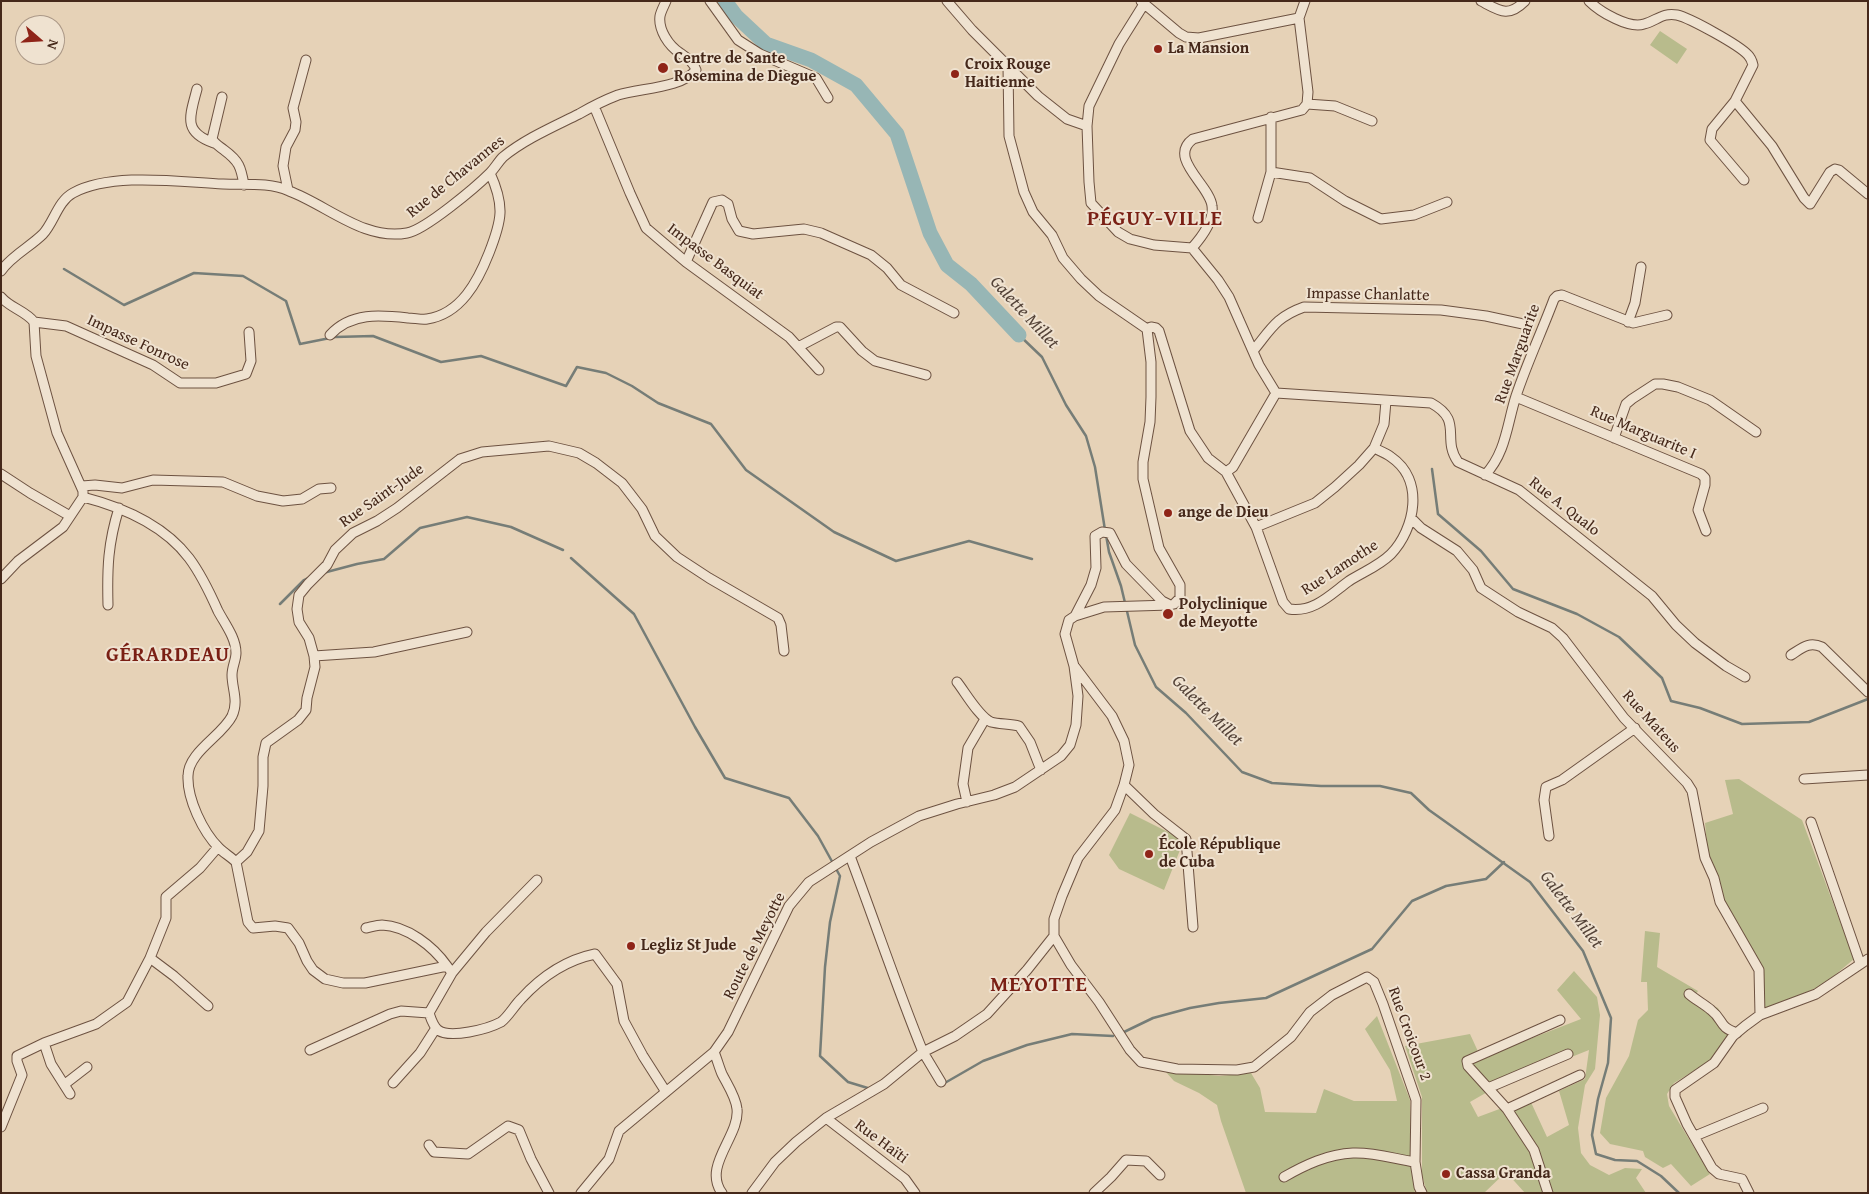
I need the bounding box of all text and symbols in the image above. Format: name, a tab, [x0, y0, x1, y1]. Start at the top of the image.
north arrow	[15, 15, 65, 65]
text: N	[42, 37, 64, 52]
place label: La Mansion	[1168, 39, 1249, 59]
marker: La Mansion	[1152, 43, 1164, 55]
place label: Centre de Sante Rosemina de Diegue	[674, 49, 816, 87]
place label: Croix Rouge Haitienne	[965, 55, 1050, 93]
marker: Centre de Sante Rosemina de Diegue	[656, 61, 670, 75]
marker: Croix Rouge Haitienne	[949, 68, 961, 80]
street label: Rue de Chavannes	[403, 132, 509, 222]
district label: PÉGUY-VILLE	[1086, 207, 1224, 233]
street label: Impasse Basquiat	[663, 220, 767, 304]
water label: Galette Millet	[985, 272, 1063, 354]
street label: Impasse Chanlatte	[1306, 284, 1430, 306]
street label: Rue Marguarite	[1491, 302, 1545, 406]
street label: Impasse Fonrose	[84, 311, 192, 375]
street label: Rue Marguarite I	[1587, 402, 1699, 464]
street label: Rue Saint-Jude	[336, 460, 428, 532]
street label: Rue A. Qualo	[1525, 473, 1603, 541]
place label: ange de Dieu	[1178, 503, 1268, 523]
marker: ange de Dieu	[1162, 507, 1174, 519]
street label: Rue Lamothe	[1298, 536, 1382, 600]
place label: Polyclinique de Meyotte	[1179, 595, 1267, 633]
marker: Polyclinique de Meyotte	[1161, 607, 1175, 621]
district label: GÉRARDEAU	[105, 643, 231, 669]
water label: Galette Millet	[1167, 671, 1247, 751]
street label: Rue Mateus	[1618, 687, 1684, 757]
place label: École République de Cuba	[1159, 835, 1281, 873]
marker: École République de Cuba	[1143, 848, 1155, 860]
water label: Galette Millet	[1535, 867, 1607, 953]
street label: Route de Meyotte	[720, 889, 790, 1003]
place label: Legliz St Jude	[641, 936, 736, 956]
marker: Legliz St Jude	[625, 940, 637, 952]
district label: MEYOTTE	[989, 973, 1089, 999]
street label: Rue Croicour 2	[1383, 985, 1435, 1083]
street label: Rue Haïti	[851, 1116, 911, 1168]
place label: Cassa Granda	[1456, 1164, 1551, 1184]
marker: Cassa Granda	[1440, 1168, 1452, 1180]

